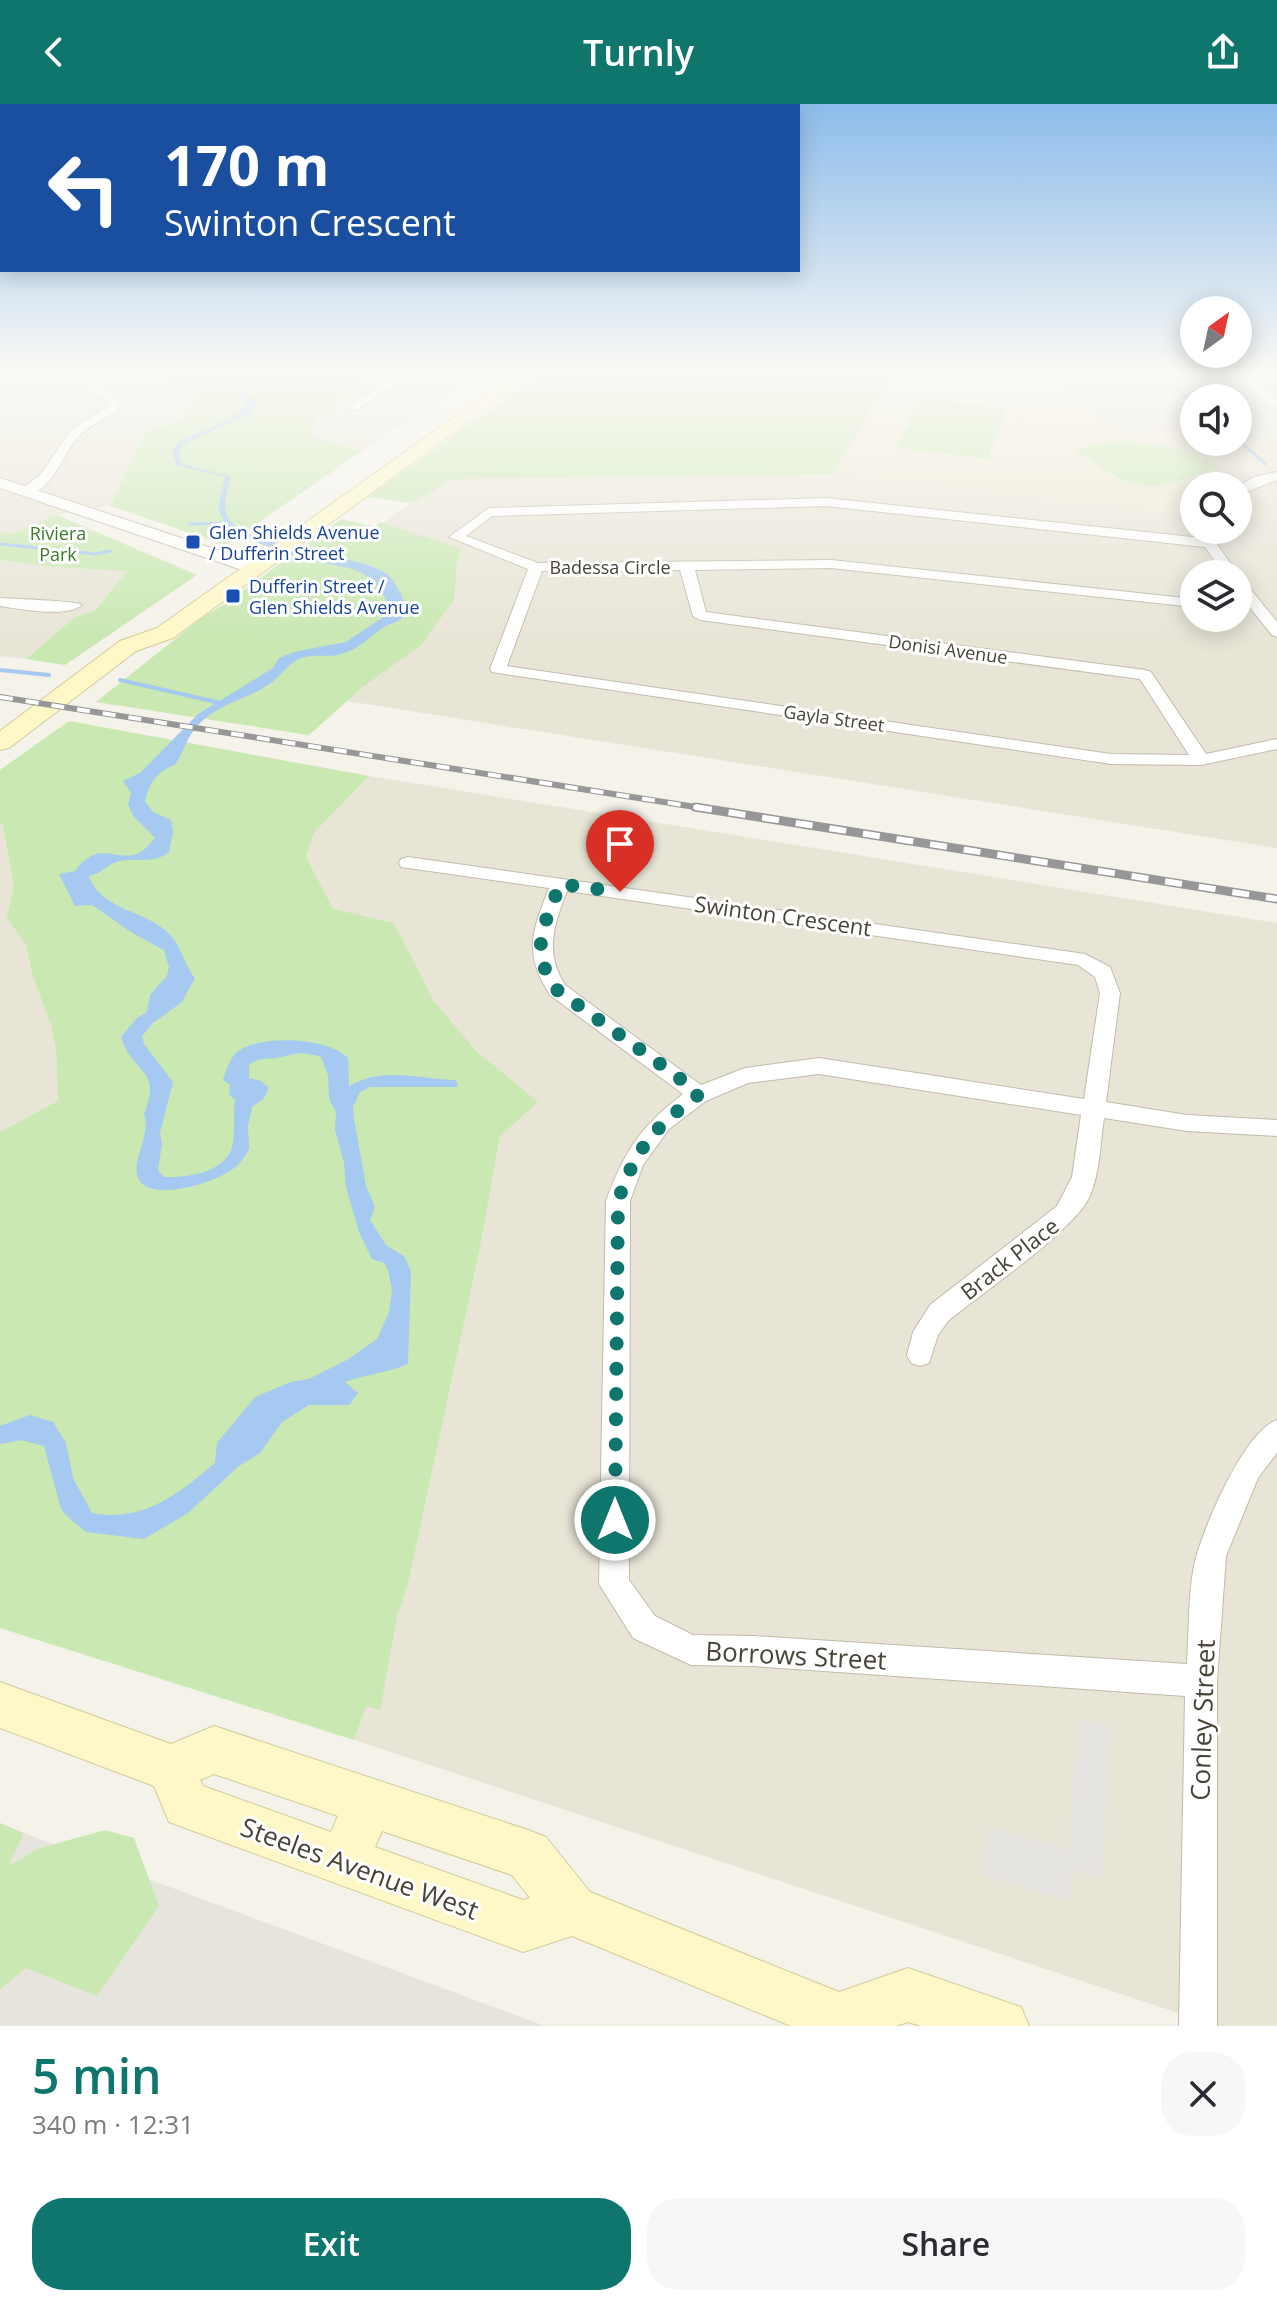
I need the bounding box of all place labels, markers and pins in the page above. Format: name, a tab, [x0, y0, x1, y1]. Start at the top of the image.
place label: Glen Shields Avenue / Dufferin Street	[209, 520, 380, 565]
marker: Glen Shields Avenue / Dufferin Street	[184, 533, 202, 551]
place label: Dufferin Street / Glen Shields Avenue	[249, 574, 420, 619]
marker: Dufferin Street / Glen Shields Avenue	[224, 587, 242, 605]
pin	[586, 810, 654, 892]

